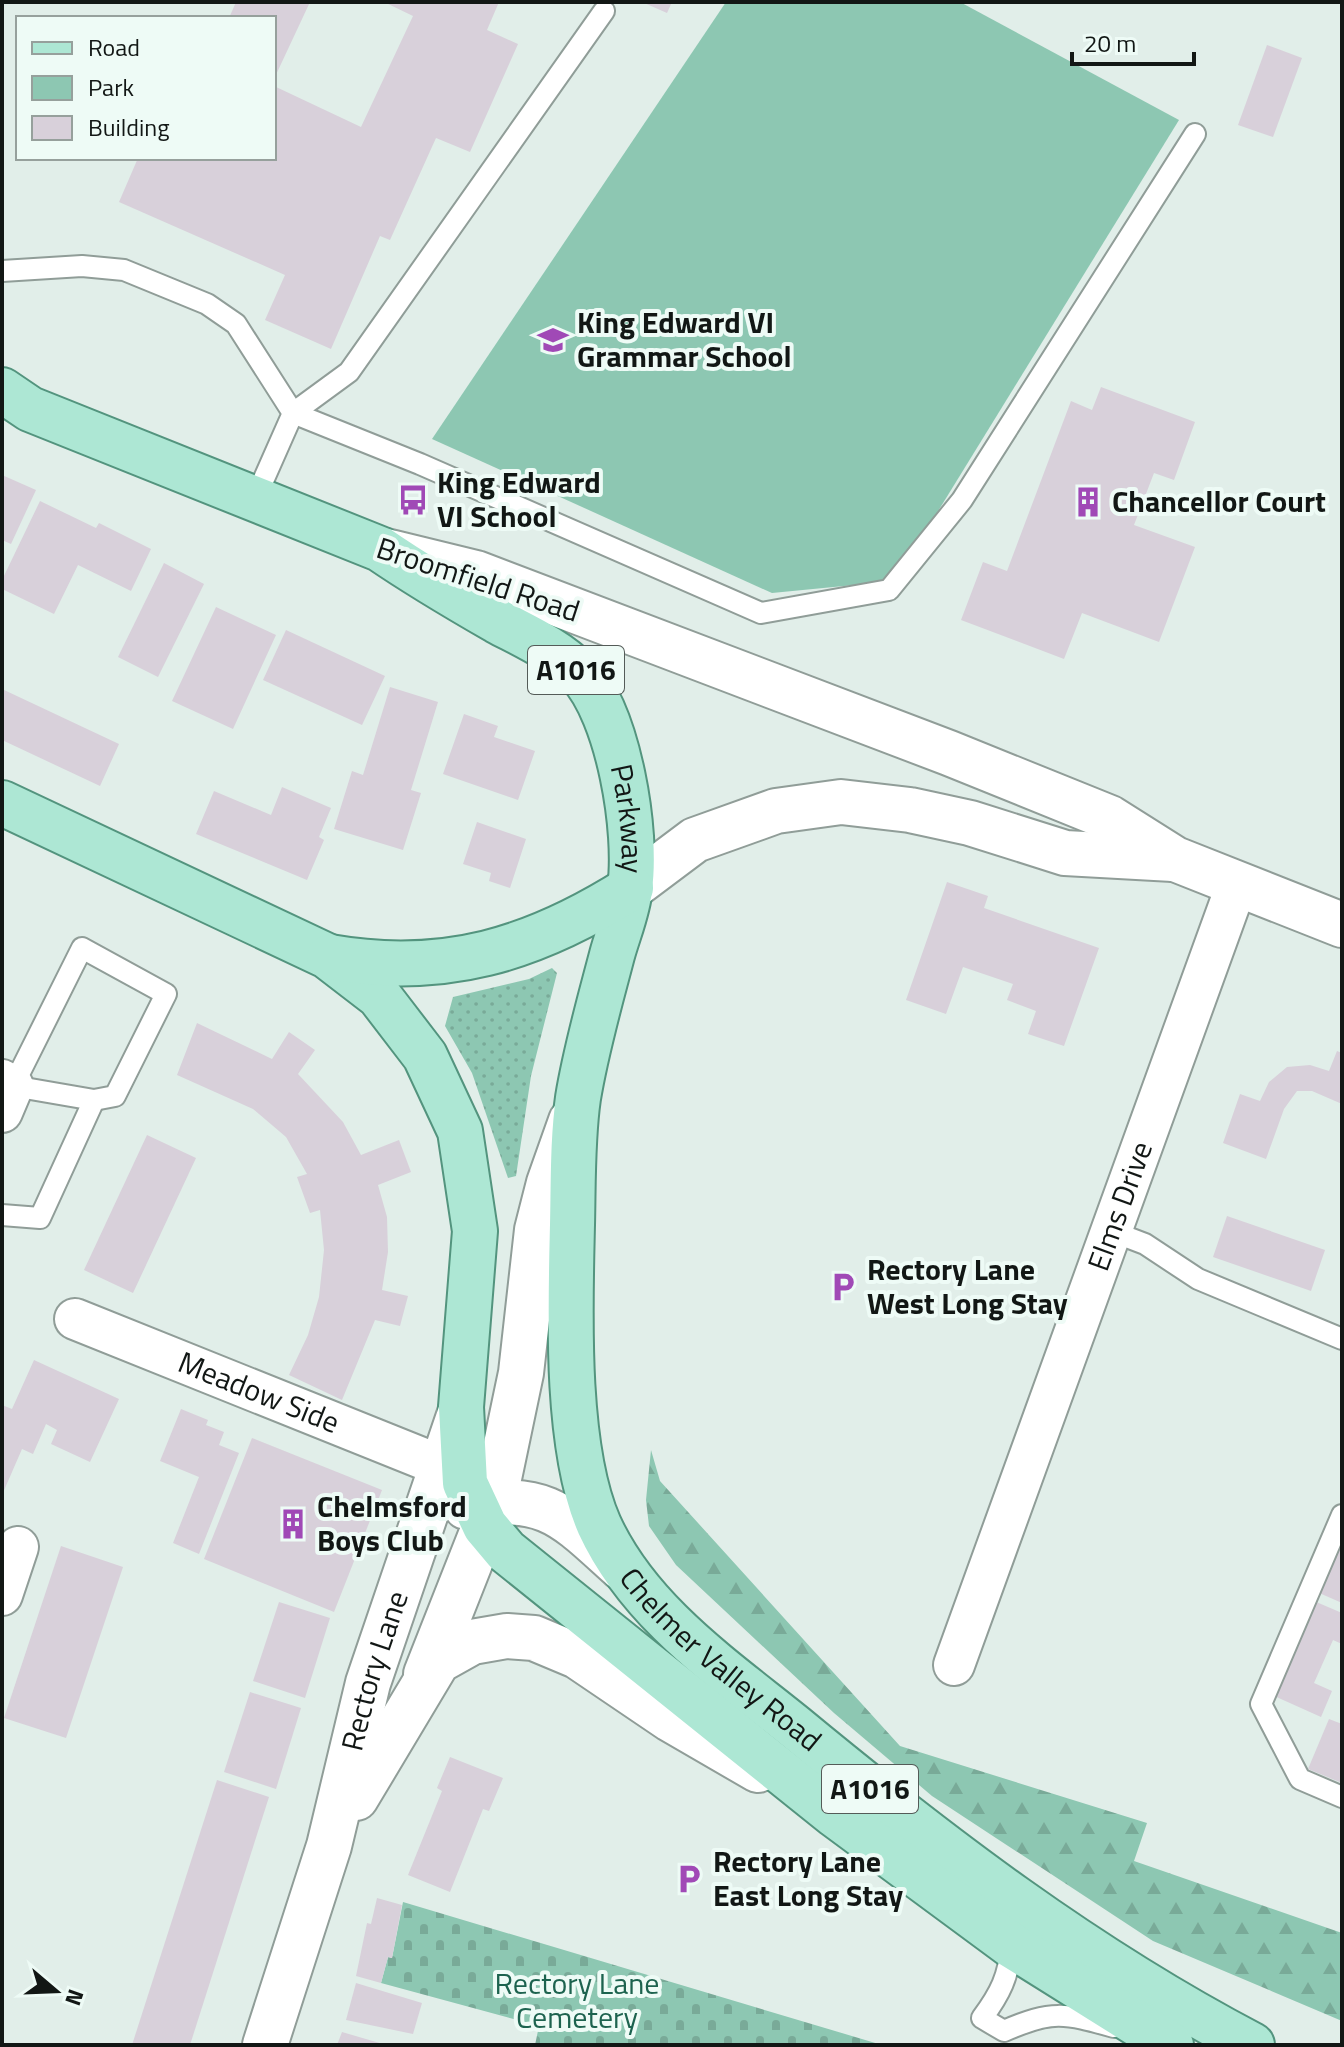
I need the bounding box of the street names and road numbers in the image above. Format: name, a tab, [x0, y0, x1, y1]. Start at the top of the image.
street label: Broomfield Road	[371, 525, 586, 634]
road number: A1016	[528, 646, 624, 694]
street label: Parkway	[599, 760, 656, 874]
street label: Elms Drive	[1075, 1135, 1164, 1277]
street label: Meadow Side	[172, 1339, 347, 1445]
street label: Chelmer Valley Road	[609, 1557, 832, 1762]
street label: Rectory Lane	[329, 1585, 420, 1755]
road number: A1016	[822, 1765, 918, 1813]

